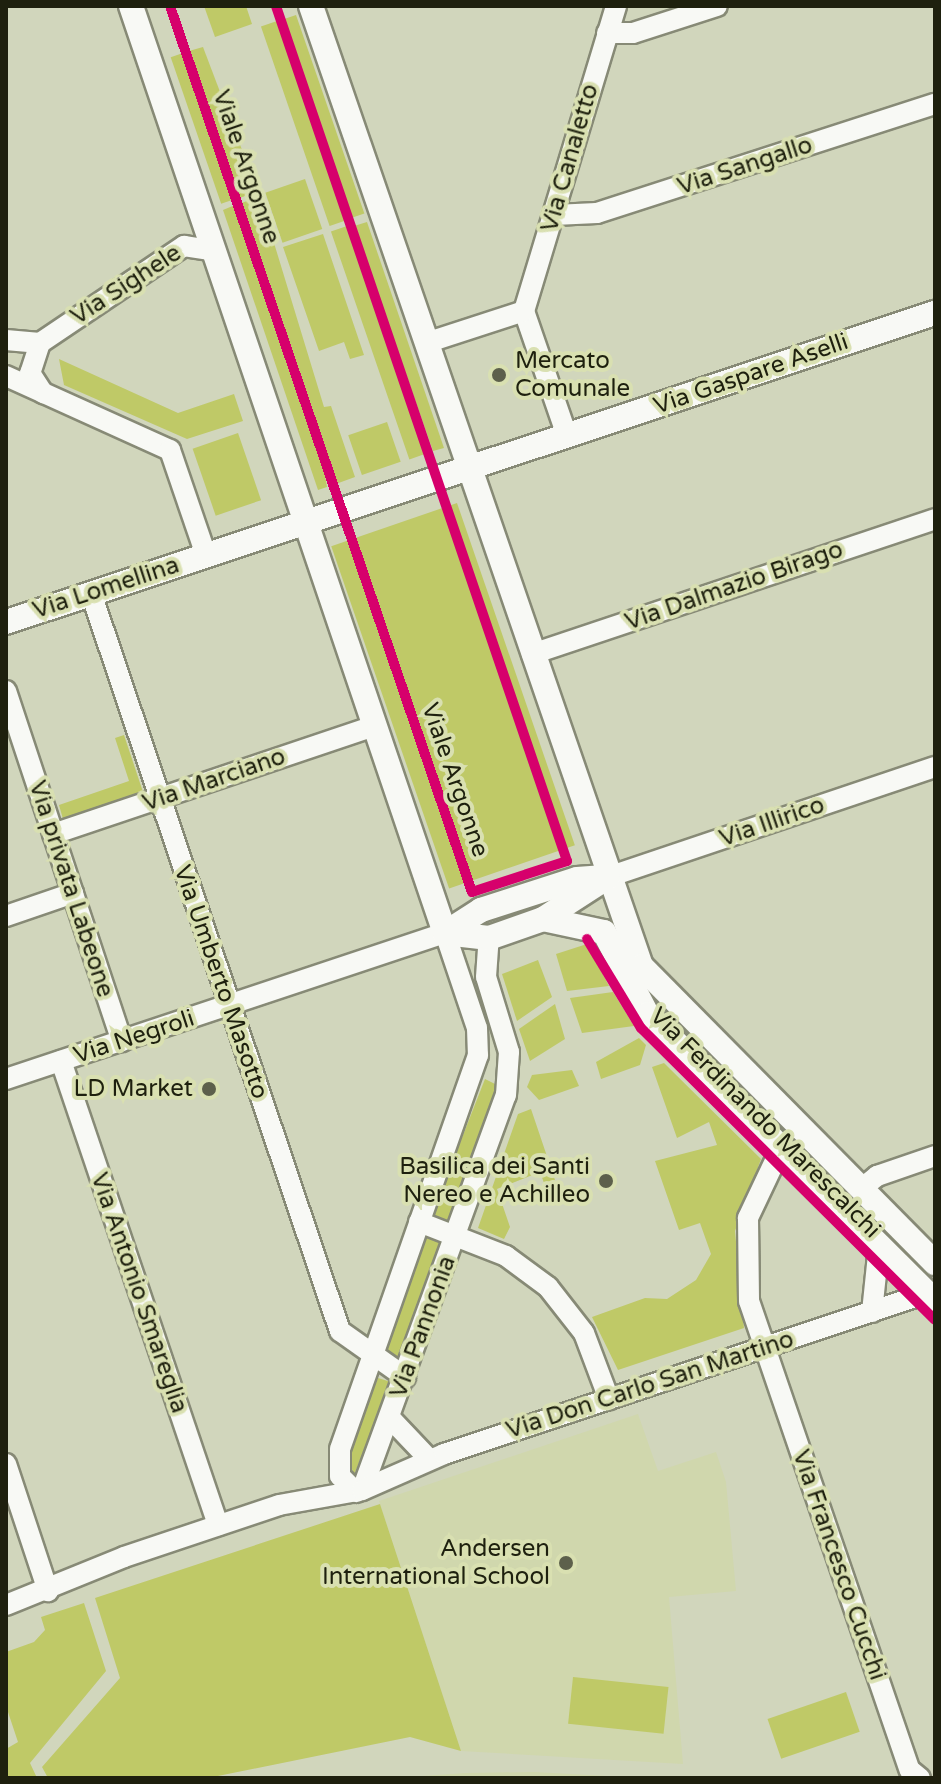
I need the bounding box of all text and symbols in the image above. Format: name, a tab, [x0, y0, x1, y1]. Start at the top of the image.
street label: Via Canaletto	[535, 81, 605, 235]
street label: Viale Argonne	[206, 86, 286, 248]
street label: Via Sangallo	[674, 131, 816, 201]
street label: Via Sighele	[66, 239, 186, 331]
street label: Via Gaspare Aselli	[650, 327, 852, 421]
place label: Mercato Comunale	[515, 347, 630, 403]
marker: Mercato Comunale	[490, 366, 508, 384]
street label: Via Dalmazio Birago	[621, 535, 847, 637]
street label: Via Lomellina	[29, 551, 183, 625]
street label: Viale Argonne	[415, 699, 495, 861]
street label: Via Marciano	[139, 742, 289, 818]
street label: Via privata Labeone	[22, 777, 120, 1001]
street label: Via Illirico	[716, 791, 828, 853]
street label: Via Umberto Masotto	[167, 861, 275, 1103]
street label: Via Ferdinando Marescalchi	[644, 1002, 886, 1244]
street label: Via Negroli	[70, 1004, 198, 1070]
place label: LD Market	[73, 1075, 193, 1103]
marker: LD Market	[200, 1080, 218, 1098]
place label: Basilica dei Santi Nereo e Achilleo	[399, 1153, 590, 1209]
street label: Via Antonio Smareglia	[84, 1169, 194, 1417]
marker: Basilica dei Santi Nereo e Achilleo	[597, 1172, 615, 1190]
street label: Via Pannonia	[384, 1252, 462, 1402]
street label: Via Don Carlo San Martino	[503, 1325, 797, 1445]
street label: Via Francesco Cucchi	[786, 1446, 892, 1684]
place label: Andersen International School	[322, 1535, 550, 1591]
marker: Andersen International School	[557, 1554, 575, 1572]

